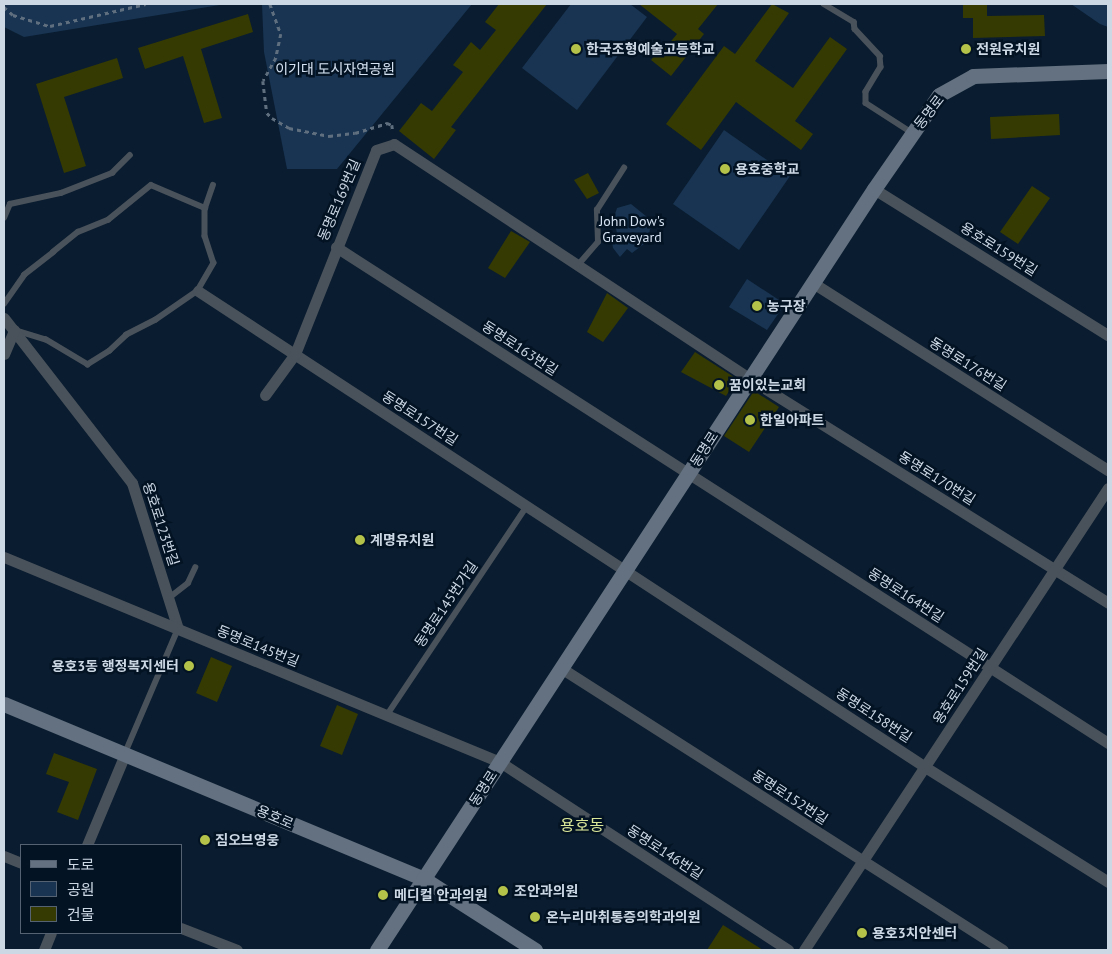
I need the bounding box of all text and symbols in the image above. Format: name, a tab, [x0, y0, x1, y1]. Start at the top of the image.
place label: 한국조형예술고등학교	[586, 41, 715, 57]
place label: 전원유치원	[976, 41, 1040, 57]
marker: 한국조형예술고등학교	[570, 43, 582, 55]
marker: 전원유치원	[960, 43, 972, 55]
park label: 이기대 도시자연공원	[275, 61, 395, 77]
street label: 동명로	[910, 92, 948, 132]
street label: 동명로169번길	[314, 157, 364, 243]
place label: 용호중학교	[735, 161, 799, 177]
marker: 용호중학교	[719, 163, 731, 175]
park label: John Dow's Graveyard	[599, 213, 665, 246]
street label: 용호로159번길	[958, 219, 1040, 279]
place label: 농구장	[767, 298, 806, 314]
marker: 농구장	[751, 300, 763, 312]
street label: 동명로163번길	[479, 317, 561, 379]
street label: 동명로176번길	[927, 334, 1009, 394]
place label: 꿈이있는교회	[729, 377, 806, 393]
marker: 꿈이있는교회	[713, 379, 725, 391]
street label: 동명로157번길	[379, 387, 461, 449]
place label: 한일아파트	[760, 412, 824, 428]
marker: 한일아파트	[744, 414, 756, 426]
street label: 동명로	[686, 428, 722, 470]
street label: 동명로170번길	[896, 448, 978, 508]
street label: 용호로123번길	[140, 480, 182, 568]
place label: 계명유치원	[370, 532, 434, 548]
marker: 계명유치원	[354, 534, 366, 546]
street label: 동명로145번가길	[411, 558, 481, 650]
street label: 동명로164번길	[865, 564, 947, 626]
street label: 동명로145번길	[214, 622, 302, 670]
street label: 용호로159번길	[929, 645, 991, 727]
place label: 용호3동 행정복지센터	[52, 658, 179, 674]
marker: 용호3동 행정복지센터	[183, 660, 195, 672]
street label: 동명로158번길	[833, 684, 915, 746]
street label: 동명로152번길	[749, 766, 831, 828]
street label: 동명로	[465, 767, 501, 809]
street label: 용호로	[254, 802, 296, 832]
district label: 용호동	[560, 815, 604, 835]
street label: 동명로146번길	[624, 821, 706, 883]
place label: 짐오브영웅	[215, 832, 279, 848]
marker: 짐오브영웅	[199, 834, 211, 846]
legend	[20, 844, 182, 934]
text: 도로	[67, 855, 95, 874]
text: 공원	[67, 880, 95, 899]
place label: 조안과의원	[514, 883, 578, 899]
marker: 조안과의원	[496, 884, 510, 898]
place label: 메디컬 안과의원	[394, 887, 488, 903]
marker: 메디컬 안과의원	[376, 888, 390, 902]
text: 건물	[67, 905, 95, 924]
place label: 온누리마취통증의학과의원	[546, 909, 701, 925]
marker: 온누리마취통증의학과의원	[528, 910, 542, 924]
place label: 용호3치안센터	[872, 925, 957, 941]
marker: 용호3치안센터	[856, 927, 868, 939]

